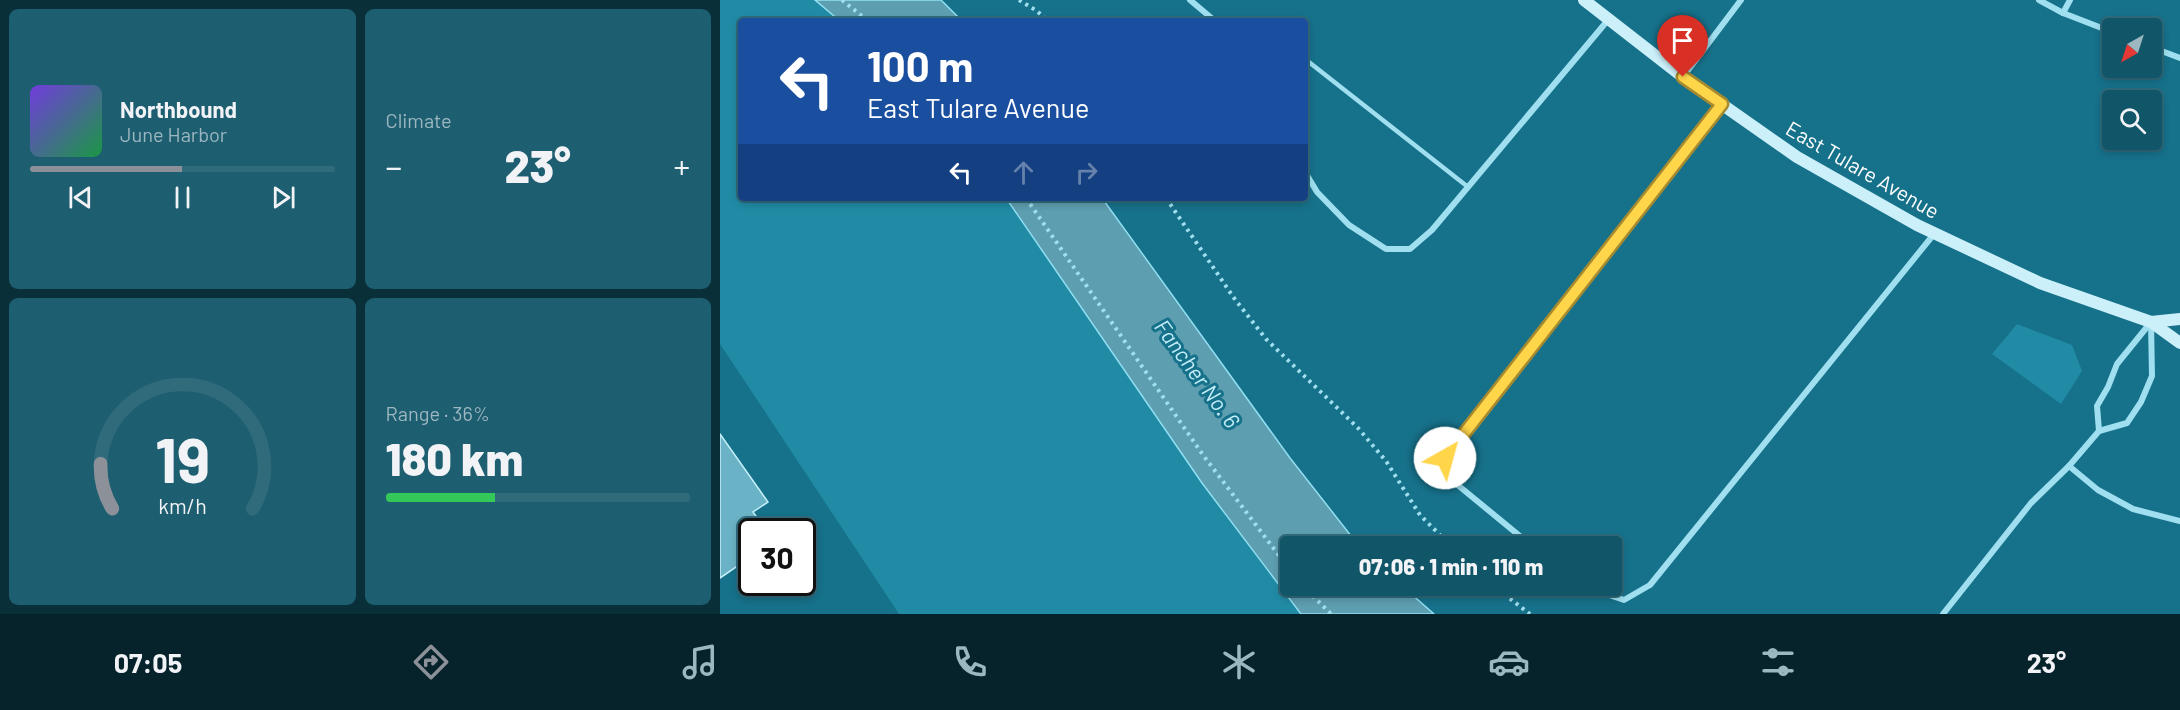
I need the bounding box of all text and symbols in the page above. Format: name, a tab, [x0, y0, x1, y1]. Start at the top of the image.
pin	[1657, 15, 1708, 77]
north arrow	[2102, 18, 2162, 78]
map controls	[2102, 18, 2162, 150]
icon: arrive	[1666, 24, 1699, 57]
text: 100 m	[867, 40, 973, 90]
icon: left	[768, 42, 846, 120]
button: search	[2102, 90, 2162, 150]
text: East Tulare Avenue	[867, 91, 1089, 123]
text: Northbound	[120, 96, 237, 122]
text: Climate	[386, 108, 452, 132]
street label: East Tulare Avenue	[1782, 115, 1944, 223]
text: June Harbor	[120, 122, 227, 146]
text: 23°	[505, 138, 571, 192]
text: −	[386, 146, 402, 186]
text: +	[673, 146, 690, 186]
icon: left	[944, 156, 977, 189]
icon: ahead	[1007, 156, 1040, 189]
icon: right	[1070, 156, 1103, 189]
icon: previous	[64, 181, 97, 214]
icon: pause	[166, 181, 199, 214]
icon: next	[267, 181, 300, 214]
water label: Fancher No. 6	[1150, 314, 1246, 432]
text: Range · 36%	[386, 401, 490, 425]
text: 19	[155, 421, 210, 495]
position arrow	[1413, 426, 1477, 490]
text: 180 km	[386, 431, 523, 485]
text: km/h	[158, 493, 207, 518]
speed limit sign: 30	[738, 518, 816, 596]
text: 07:06 · 1 min · 110 m	[1359, 553, 1543, 579]
icon: directions	[410, 641, 452, 683]
icon: music	[679, 641, 721, 683]
icon: phone	[949, 641, 991, 683]
icon: climate	[1218, 641, 1260, 683]
icon: car	[1488, 641, 1530, 683]
icon: filters	[1757, 641, 1799, 683]
text: 07:05	[114, 646, 182, 678]
text: 23°	[2027, 646, 2066, 678]

